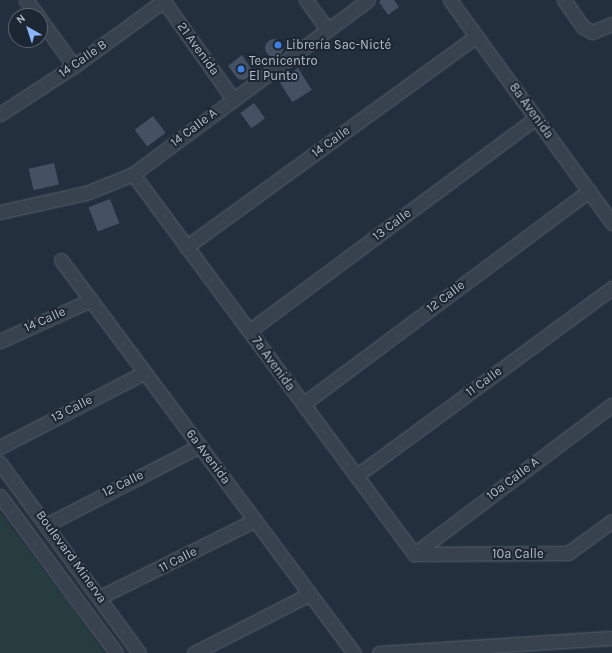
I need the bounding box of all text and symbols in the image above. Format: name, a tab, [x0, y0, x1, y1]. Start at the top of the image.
north arrow	[8, 8, 48, 48]
text: N	[14, 12, 28, 27]
street label: 21 Avenida	[174, 19, 222, 79]
street label: 14 Calle B	[56, 37, 110, 81]
place label: Librería Sac-Nicté	[286, 37, 391, 53]
marker: Librería Sac-Nicté	[273, 40, 283, 50]
place label: Tecnicentro El Punto	[249, 54, 318, 85]
marker: Tecnicentro El Punto	[236, 64, 246, 74]
street label: 8a Avenida	[506, 80, 556, 142]
street label: 14 Calle A	[168, 105, 220, 151]
street label: 14 Calle	[309, 123, 353, 161]
street label: 13 Calle	[370, 205, 414, 245]
street label: 12 Calle	[424, 278, 468, 316]
street label: 14 Calle	[22, 304, 68, 336]
street label: 7a Avenida	[248, 334, 298, 394]
street label: 11 Calle	[463, 364, 505, 400]
street label: 13 Calle	[49, 392, 95, 426]
street label: 6a Avenida	[182, 426, 234, 488]
street label: 10a Calle A	[484, 454, 542, 504]
street label: 12 Calle	[100, 467, 146, 501]
street label: Boulevard Minerva	[32, 508, 110, 606]
street label: 11 Calle	[156, 544, 200, 576]
street label: 10a Calle	[492, 546, 544, 562]

